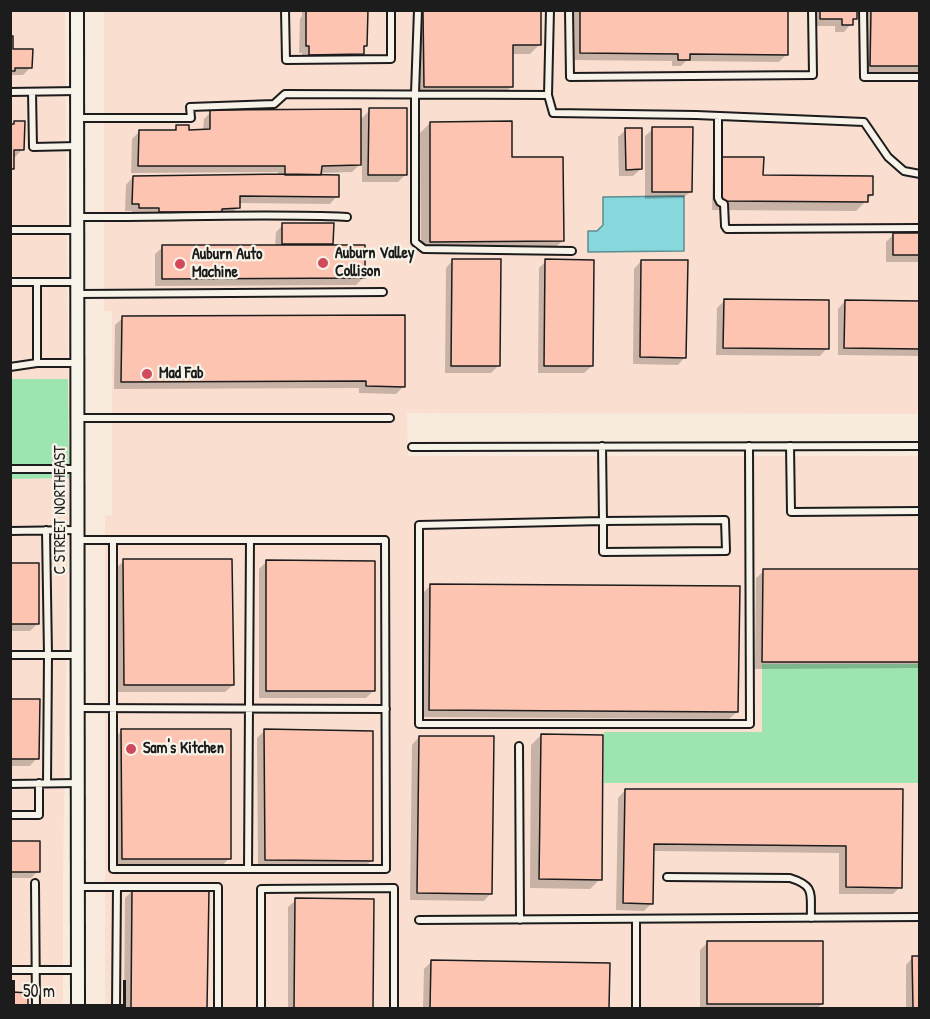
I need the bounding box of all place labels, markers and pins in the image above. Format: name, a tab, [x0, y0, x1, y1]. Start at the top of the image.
place label: Auburn Valley Collison	[335, 244, 415, 282]
place label: Auburn Auto Machine	[192, 245, 262, 283]
marker: Auburn Valley Collison	[316, 256, 330, 270]
marker: Auburn Auto Machine	[173, 257, 187, 271]
place label: Mad Fab	[159, 364, 204, 384]
marker: Mad Fab	[140, 367, 154, 381]
place label: Sam's Kitchen	[143, 739, 224, 759]
marker: Sam's Kitchen	[124, 742, 138, 756]

